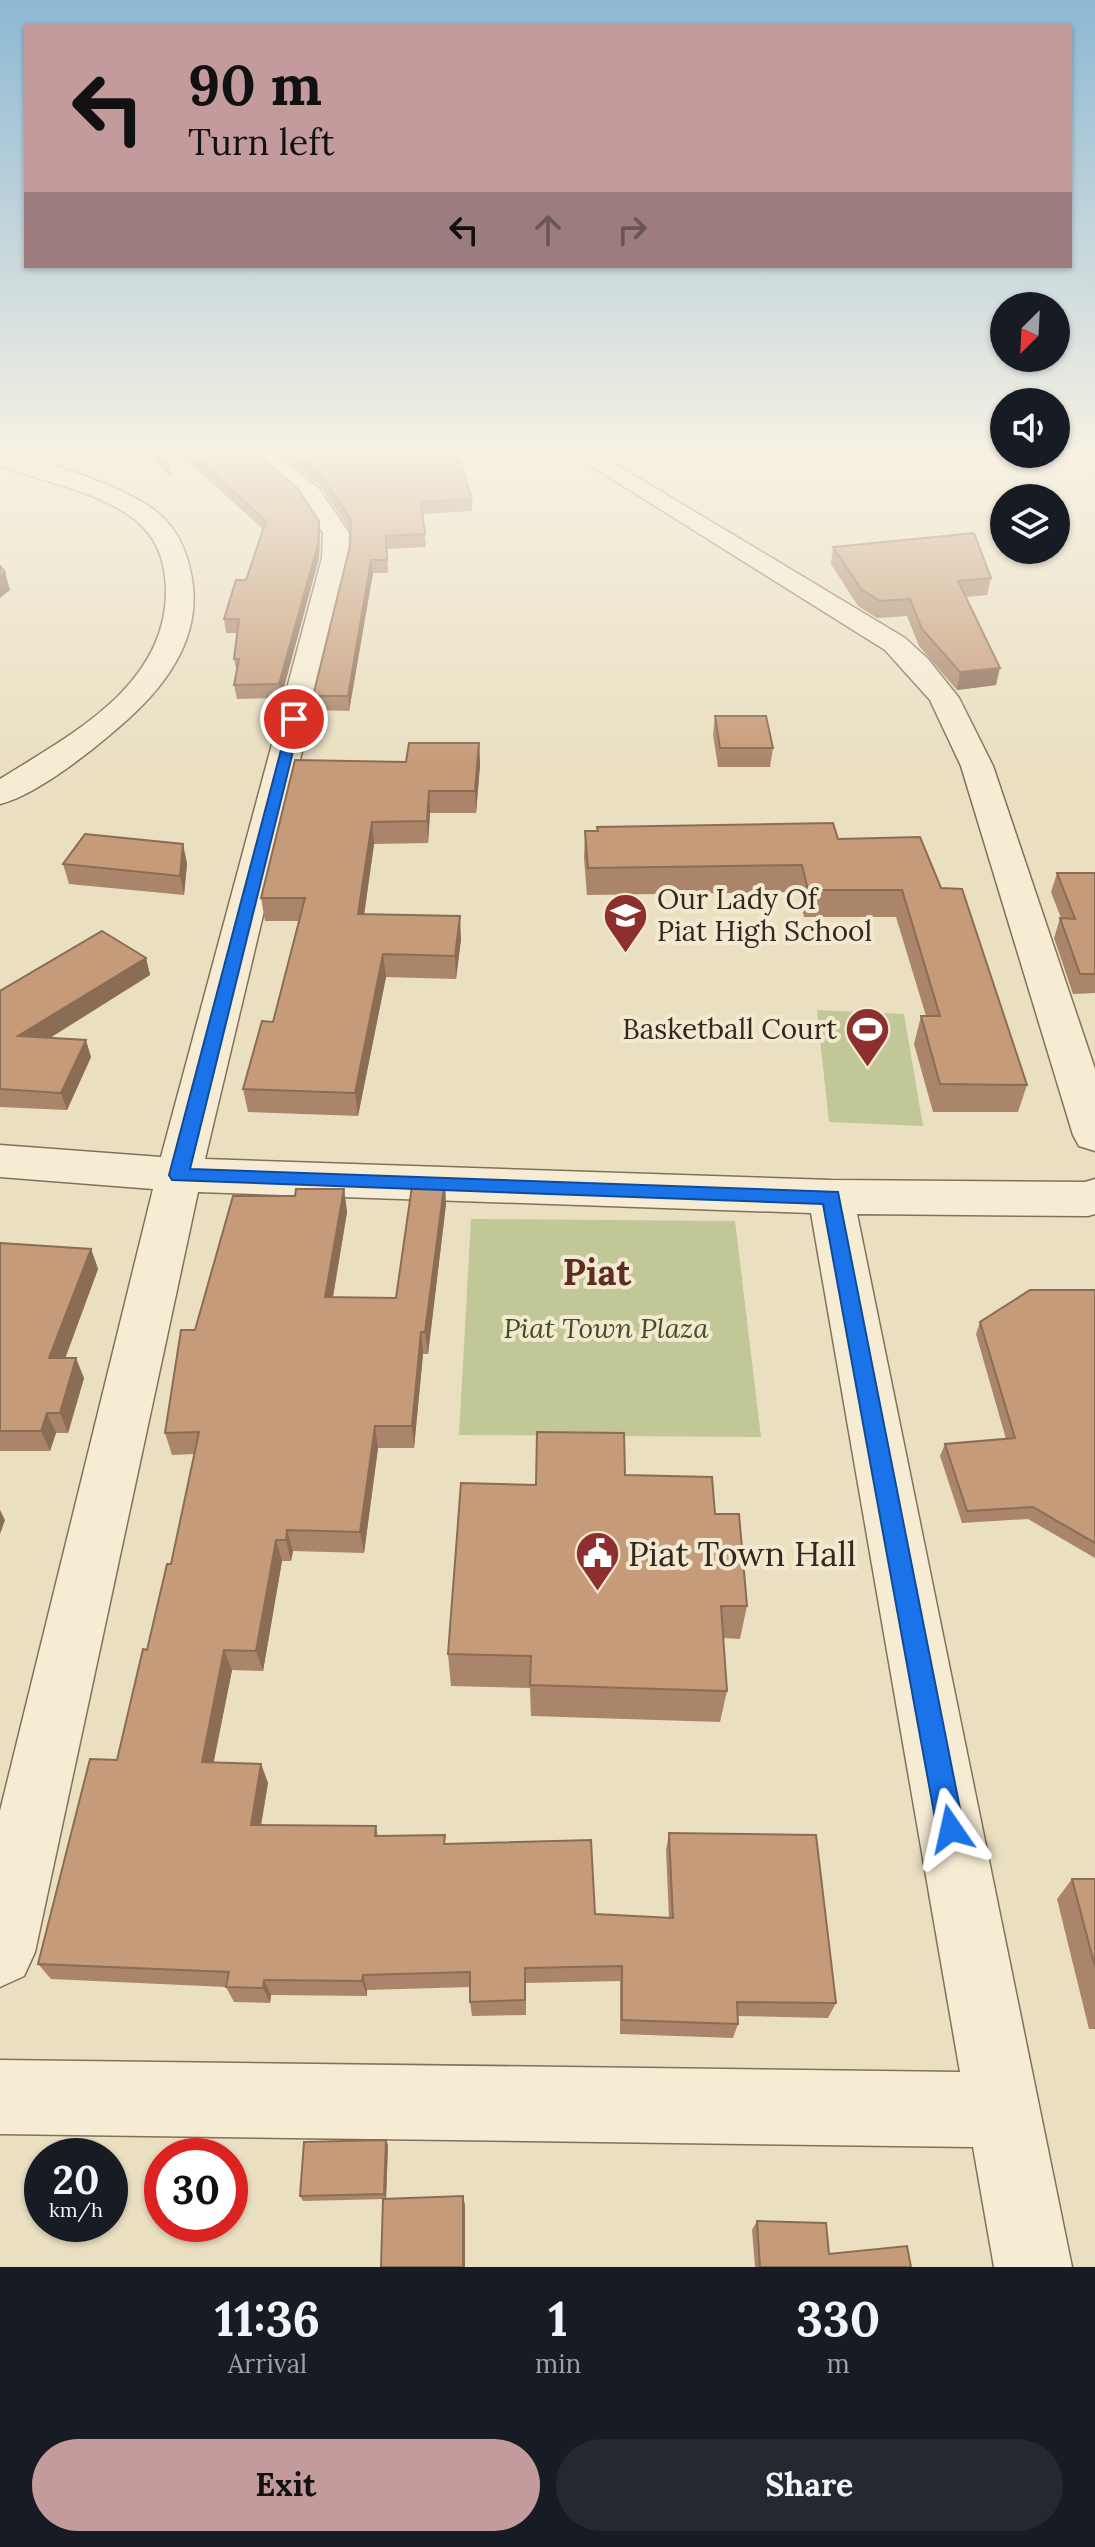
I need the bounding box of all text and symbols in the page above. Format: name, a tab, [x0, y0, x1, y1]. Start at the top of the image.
text: 90 m	[188, 49, 322, 120]
icon: left	[56, 56, 160, 160]
text: Turn left	[188, 119, 335, 165]
icon: left	[442, 208, 486, 252]
icon: ahead	[526, 208, 570, 252]
icon: right	[610, 208, 654, 252]
north arrow	[990, 292, 1070, 372]
map controls	[990, 292, 1070, 564]
button: sound	[990, 388, 1070, 468]
button: layers	[990, 484, 1070, 564]
pin	[260, 685, 328, 753]
icon: arrive	[272, 697, 316, 741]
place label: Our Lady Of Piat High School	[657, 881, 872, 949]
school or university icon: Our Lady Of Piat High School	[602, 891, 650, 954]
sports icon: Basketball Court	[844, 1005, 892, 1068]
place label: Basketball Court	[622, 1011, 837, 1047]
district label: Piat	[563, 1249, 632, 1295]
park label: Piat Town Plaza	[503, 1310, 709, 1346]
public building icon: Piat Town Hall	[573, 1530, 621, 1593]
place label: Piat Town Hall	[628, 1532, 856, 1575]
position arrow	[909, 1787, 993, 1871]
speed limit sign: 30	[144, 2138, 248, 2242]
text: 20	[53, 2154, 99, 2205]
text: km/h	[49, 2197, 103, 2222]
text: 11:36	[215, 2288, 320, 2349]
text: 1	[548, 2288, 568, 2349]
text: 330	[796, 2288, 880, 2349]
text: Arrival	[228, 2347, 307, 2380]
text: min	[535, 2347, 581, 2380]
text: m	[826, 2347, 850, 2380]
button: Exit	[32, 2439, 540, 2531]
button: Share	[556, 2439, 1063, 2531]

